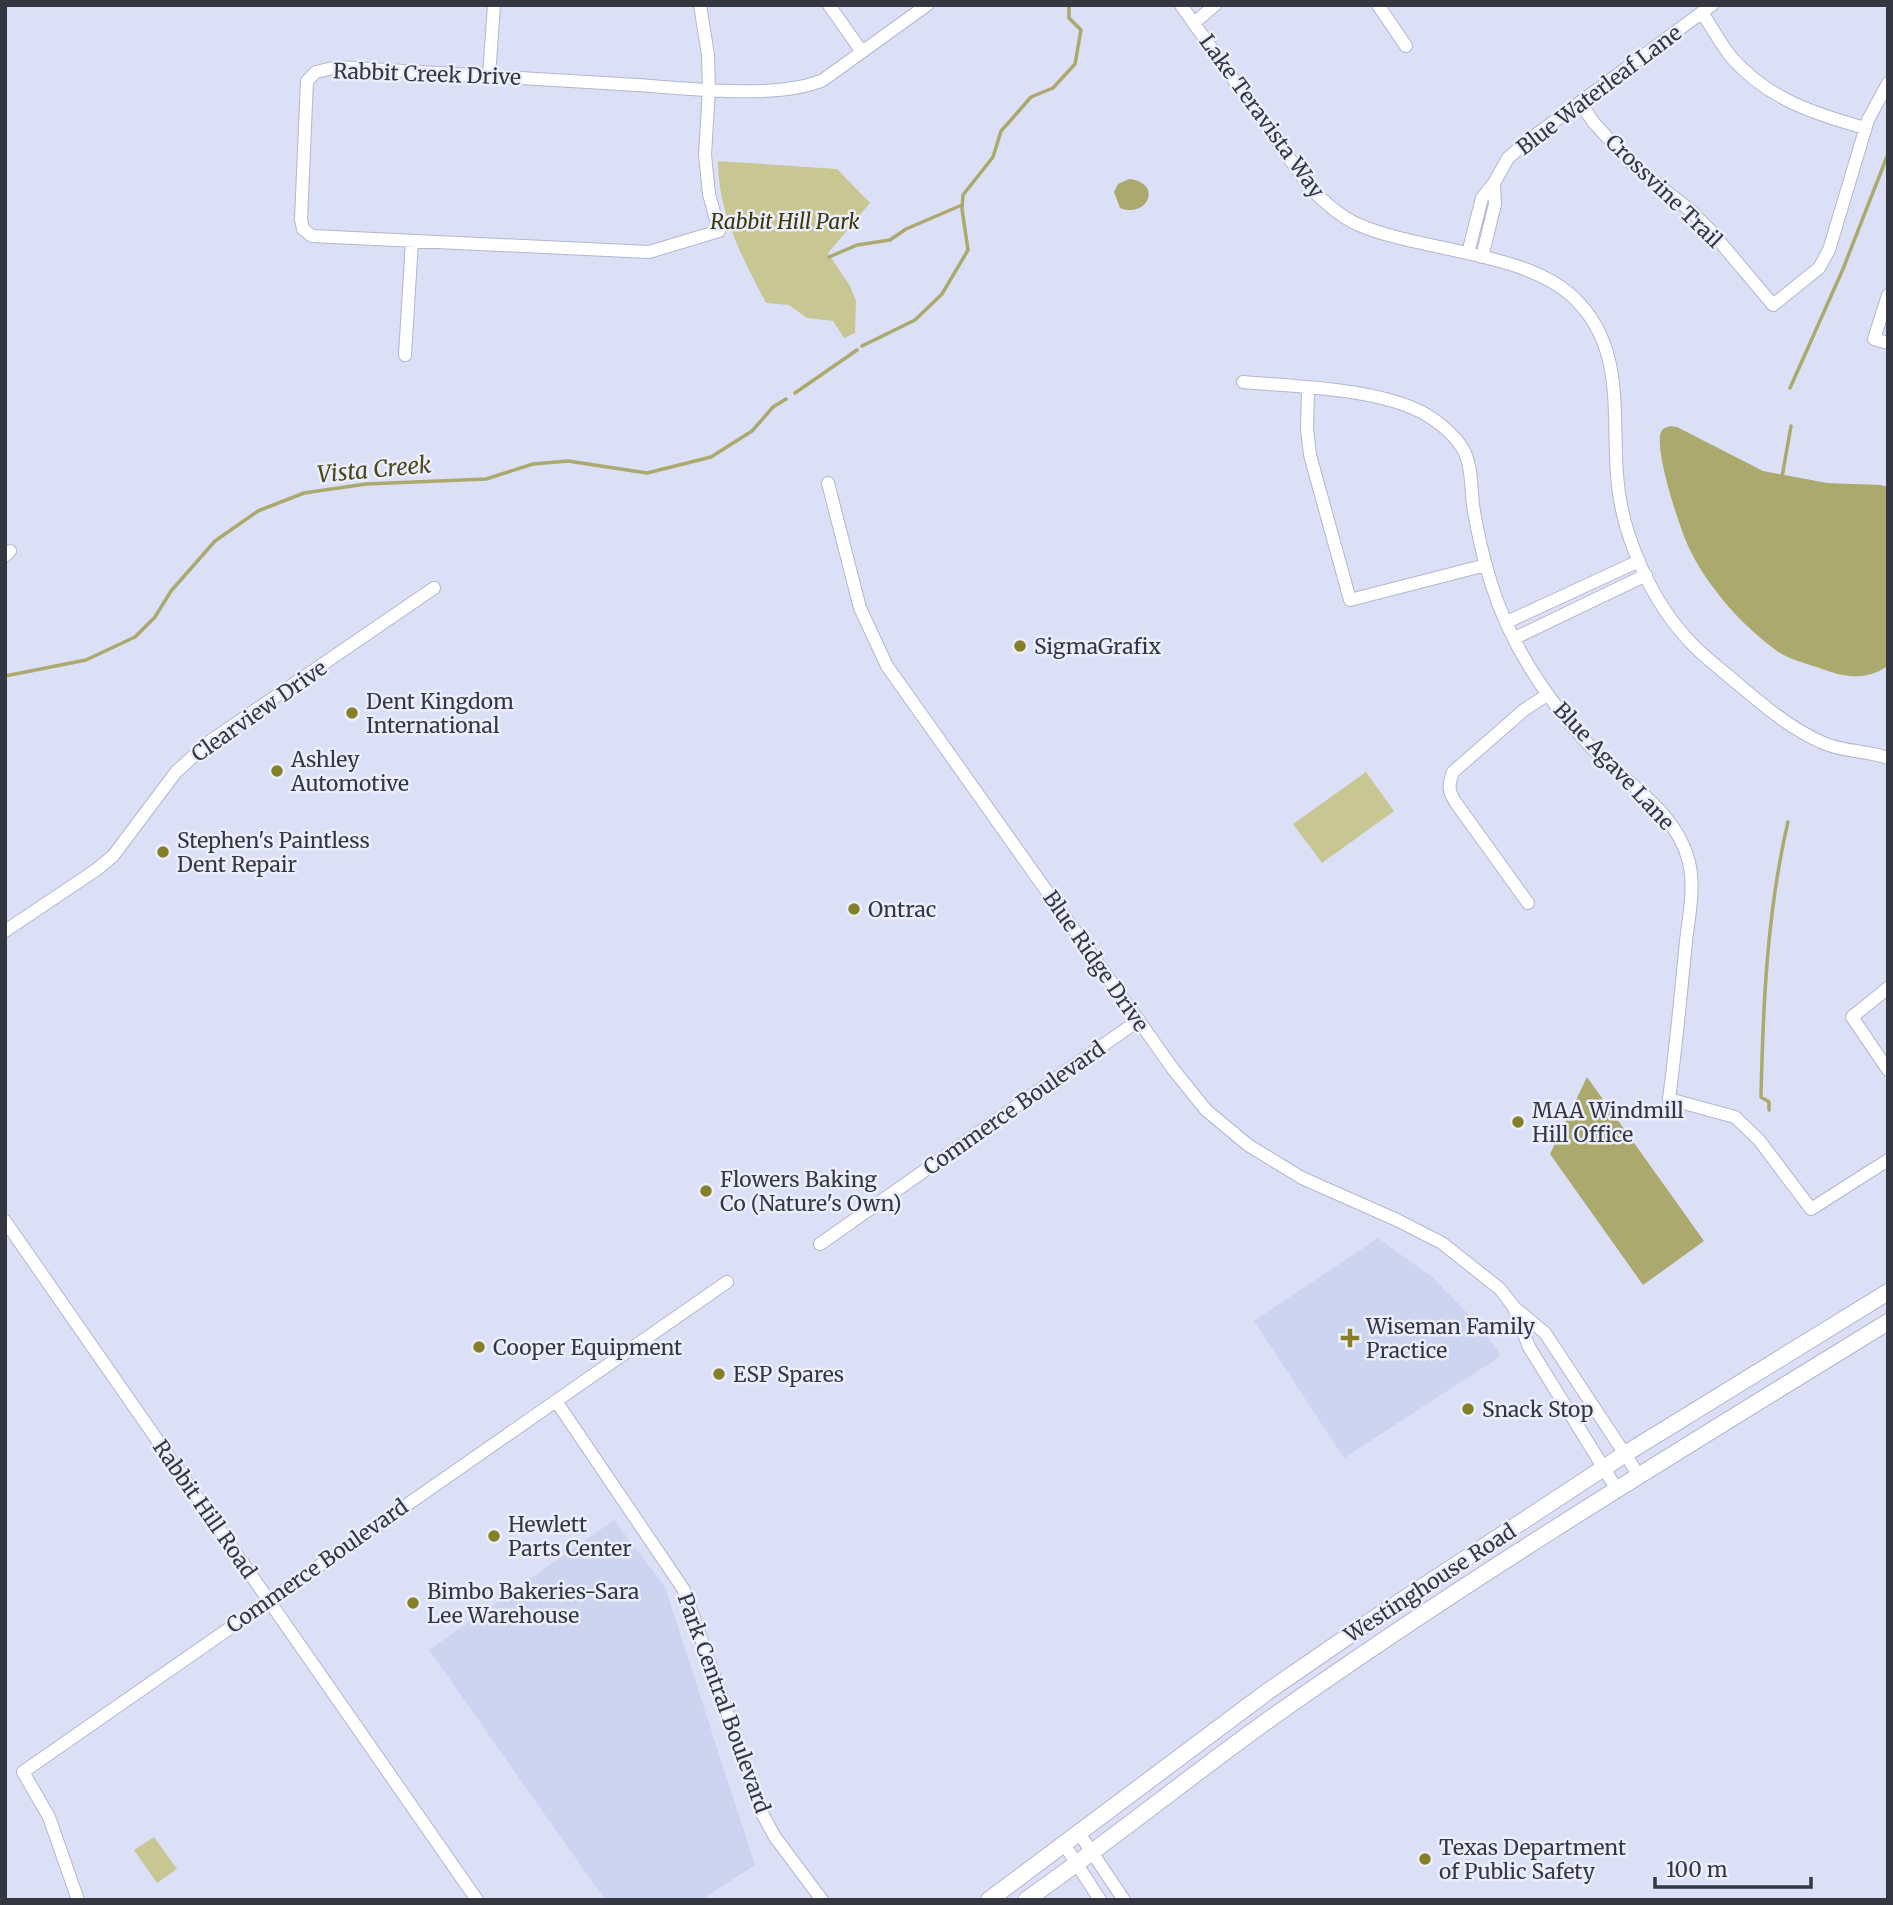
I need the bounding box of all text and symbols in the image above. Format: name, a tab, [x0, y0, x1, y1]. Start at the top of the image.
street label: Blue Waterleaf Lane	[1511, 19, 1687, 161]
street label: Lake Teravista Way	[1194, 29, 1331, 204]
street label: Rabbit Creek Drive	[333, 57, 521, 91]
street label: Crossvine Trail	[1600, 128, 1728, 254]
park label: Rabbit Hill Park	[710, 208, 860, 235]
water label: Vista Creek	[316, 450, 433, 488]
place label: SigmaGrafix	[1034, 633, 1161, 660]
marker: SigmaGrafix	[1012, 638, 1028, 654]
street label: Clearview Drive	[186, 654, 332, 768]
place label: Dent Kingdom International	[366, 688, 514, 739]
street label: Blue Agave Lane	[1548, 696, 1680, 836]
marker: Dent Kingdom International	[344, 705, 360, 721]
place label: Ashley Automotive	[290, 746, 409, 797]
marker: Ashley Automotive	[269, 763, 285, 779]
place label: Stephen's Paintless Dent Repair	[177, 827, 370, 878]
marker: Stephen's Paintless Dent Repair	[155, 844, 171, 860]
street label: Blue Ridge Drive	[1037, 885, 1155, 1037]
place label: Ontrac	[868, 896, 936, 923]
marker: Ontrac	[846, 901, 862, 917]
street label: Commerce Boulevard	[918, 1035, 1110, 1181]
place label: MAA Windmill Hill Office	[1532, 1097, 1684, 1148]
marker: MAA Windmill Hill Office	[1510, 1114, 1526, 1130]
place label: Flowers Baking Co (Nature's Own)	[720, 1166, 902, 1217]
marker: Flowers Baking Co (Nature's Own)	[698, 1183, 714, 1199]
place label: Wiseman Family Practice	[1365, 1313, 1536, 1364]
marker: Wiseman Family Practice	[1340, 1328, 1360, 1348]
place label: Cooper Equipment	[493, 1334, 682, 1361]
marker: Cooper Equipment	[471, 1339, 487, 1355]
place label: ESP Spares	[733, 1361, 844, 1388]
marker: ESP Spares	[711, 1366, 727, 1382]
place label: Snack Stop	[1482, 1396, 1593, 1423]
marker: Snack Stop	[1460, 1401, 1476, 1417]
street label: Rabbit Hill Road	[147, 1434, 263, 1584]
street label: Commerce Boulevard	[221, 1493, 413, 1639]
place label: Hewlett Parts Center	[508, 1511, 632, 1562]
street label: Westinghouse Road	[1338, 1517, 1521, 1649]
marker: Hewlett Parts Center	[486, 1528, 502, 1544]
place label: Bimbo Bakeries-Sara Lee Warehouse	[427, 1578, 639, 1629]
street label: Park Central Boulevard	[672, 1589, 777, 1817]
marker: Bimbo Bakeries-Sara Lee Warehouse	[405, 1595, 421, 1611]
place label: Texas Department of Public Safety	[1439, 1834, 1626, 1885]
scale bar	[1655, 1846, 1811, 1890]
marker: Texas Department of Public Safety	[1417, 1851, 1433, 1867]
text: 100 m	[1666, 1856, 1728, 1883]

